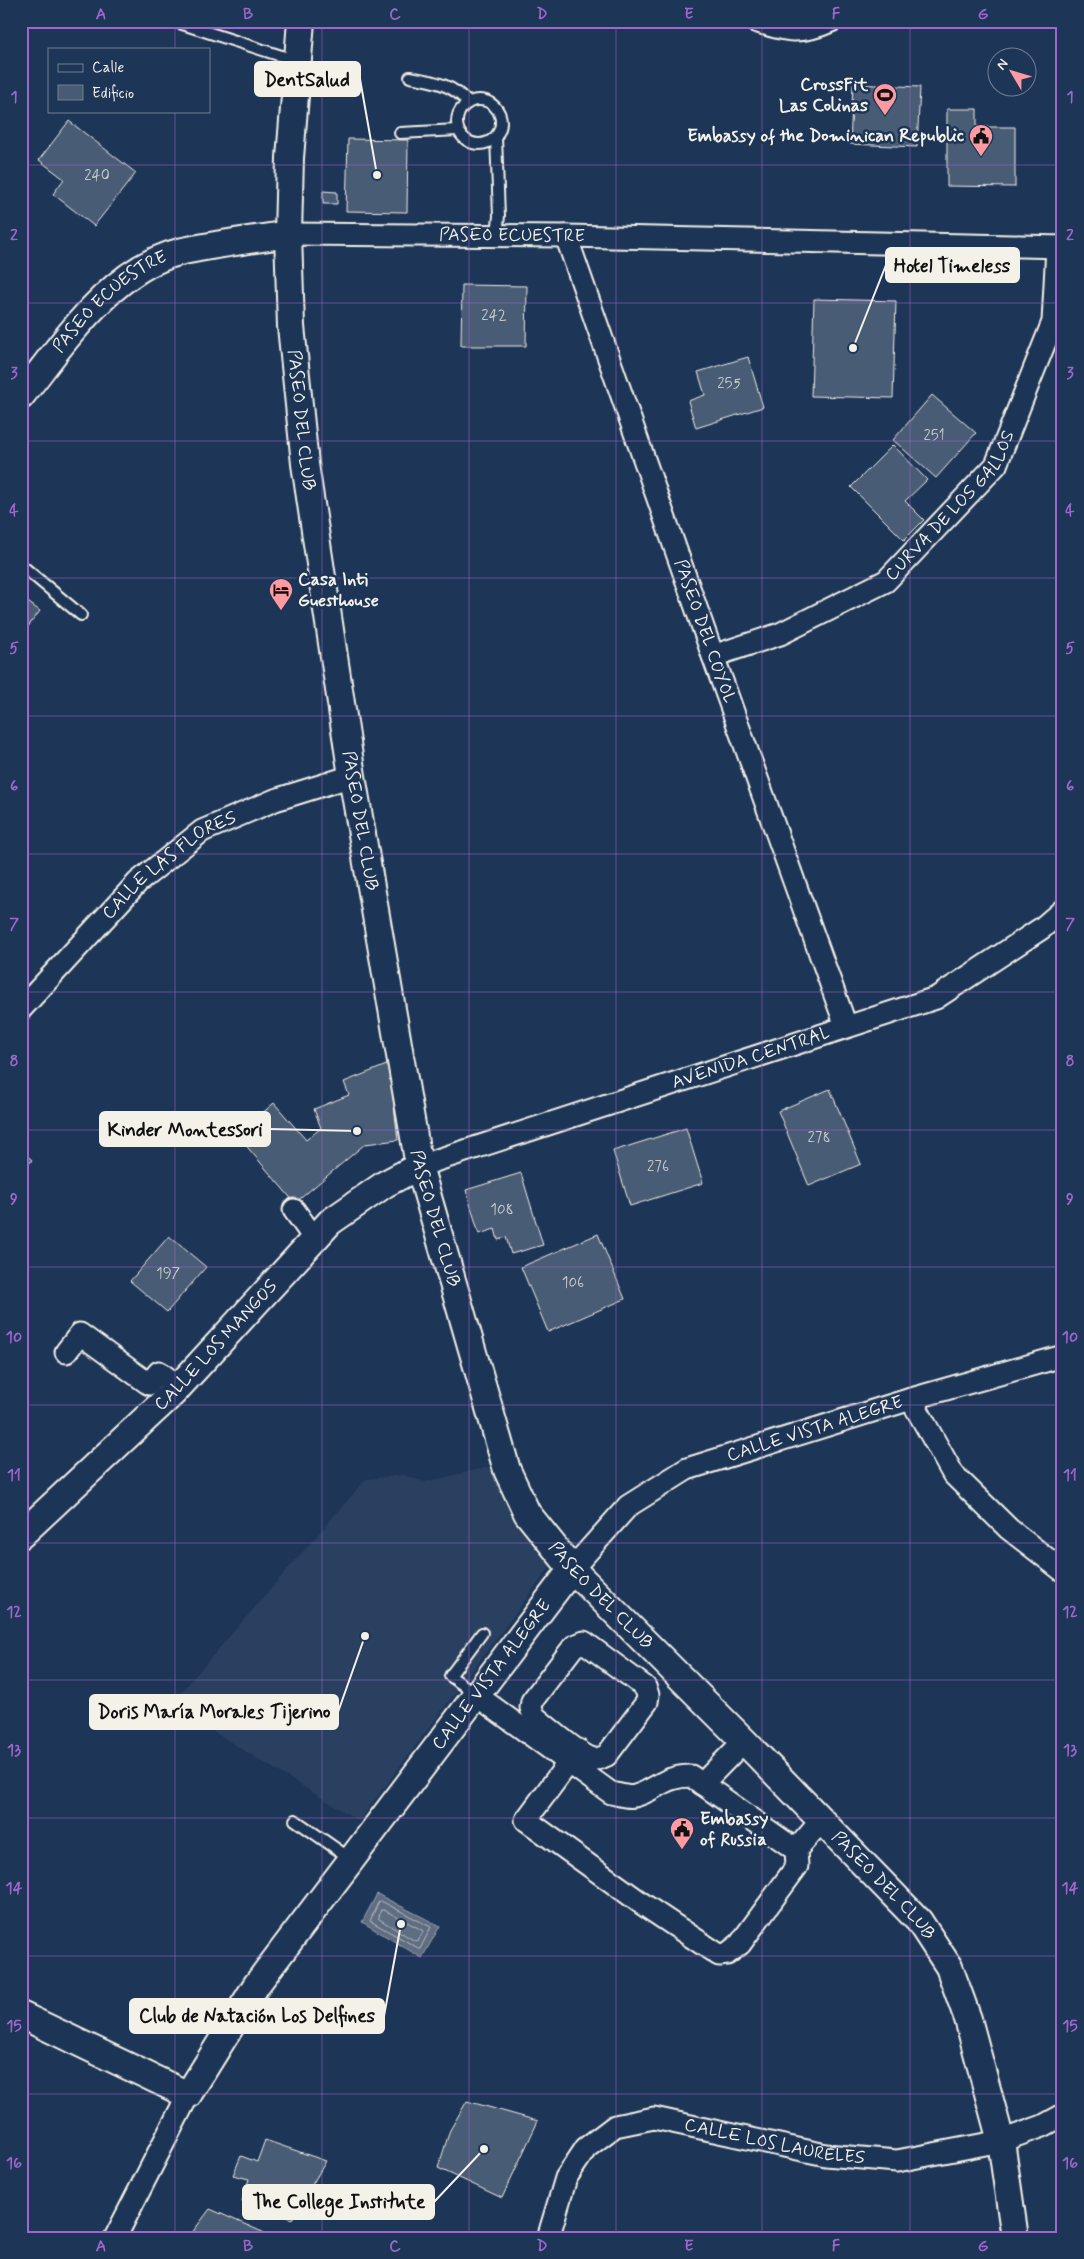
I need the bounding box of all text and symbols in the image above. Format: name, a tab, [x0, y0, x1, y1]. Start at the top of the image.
text: A	[96, 4, 106, 25]
text: B	[243, 4, 253, 25]
text: C	[389, 4, 401, 25]
text: D	[536, 4, 548, 25]
text: E	[684, 4, 694, 25]
text: F	[832, 4, 841, 25]
text: G	[978, 4, 989, 25]
legend	[48, 48, 210, 112]
north arrow	[986, 48, 1036, 98]
text: N	[993, 55, 1013, 74]
text: Calle	[92, 58, 124, 78]
callout: DentSalud	[255, 62, 360, 96]
text: DentSalud	[264, 68, 350, 93]
place label: CrossFit Las Colinas	[779, 73, 868, 118]
sports icon: CrossFit Las Colinas	[872, 82, 898, 116]
text: Edificio	[92, 84, 134, 104]
text: 1	[10, 87, 18, 108]
text: 1	[1066, 87, 1074, 108]
public building icon: Embassy of the Dominican Republic	[968, 123, 994, 157]
place label: Embassy of the Dominican Republic	[687, 124, 965, 148]
house number: 240	[84, 166, 110, 186]
street label: PASEO ECUESTRE	[439, 223, 585, 248]
text: 2	[10, 225, 18, 246]
text: 2	[1066, 225, 1074, 246]
street label: PASEO ECUESTRE	[47, 245, 170, 358]
callout: Hotel Timeless	[886, 248, 1019, 282]
text: Hotel Timeless	[894, 254, 1011, 279]
house number: 242	[481, 306, 507, 326]
street label: PASEO DEL CLUB	[281, 349, 321, 492]
text: 3	[10, 363, 18, 384]
text: 3	[1066, 363, 1074, 384]
house number: 255	[717, 374, 741, 394]
house number: 251	[923, 426, 945, 446]
street label: CURVA DE LOS GALLOS	[880, 427, 1021, 586]
text: 4	[9, 500, 19, 521]
text: 4	[1065, 500, 1075, 521]
street label: PASEO DEL COYOL	[668, 556, 741, 707]
place label: Casa Inti Guesthouse	[298, 568, 379, 613]
hotel icon: Casa Inti Guesthouse	[268, 577, 294, 611]
text: 5	[9, 638, 19, 659]
text: 5	[1065, 638, 1075, 659]
street label: PASEO DEL CLUB	[336, 749, 383, 892]
text: 6	[10, 776, 18, 797]
text: 6	[1066, 776, 1074, 797]
street label: CALLE LAS FLORES	[97, 806, 240, 925]
text: 7	[9, 914, 19, 935]
text: 7	[1065, 914, 1075, 935]
street label: AVENIDA CENTRAL	[669, 1021, 833, 1095]
text: 8	[9, 1051, 19, 1072]
text: 8	[1065, 1051, 1075, 1072]
callout: Kinder Montessori	[100, 1112, 270, 1146]
text: Kinder Montessori	[107, 1118, 263, 1143]
house number: 278	[808, 1128, 831, 1148]
street label: PASEO DEL CLUB	[404, 1148, 465, 1290]
house number: 276	[647, 1157, 669, 1177]
text: 9	[10, 1189, 18, 1210]
text: 9	[1066, 1189, 1074, 1210]
house number: 108	[490, 1200, 514, 1220]
house number: 197	[156, 1264, 180, 1284]
house number: 106	[562, 1273, 584, 1293]
street label: CALLE LOS MANGOS	[149, 1275, 283, 1416]
text: 10	[6, 1327, 22, 1348]
text: 10	[1062, 1327, 1078, 1348]
street label: CALLE VISTA ALEGRE	[724, 1390, 906, 1468]
text: 11	[7, 1465, 21, 1486]
text: 11	[1063, 1465, 1077, 1486]
street label: PASEO DEL CLUB	[543, 1537, 658, 1655]
street label: CALLE VISTA ALEGRE	[427, 1595, 557, 1755]
text: 12	[6, 1602, 22, 1623]
text: 12	[1062, 1602, 1078, 1623]
callout: Doris María Morales Tijerino	[90, 1695, 338, 1729]
text: Doris María Morales Tijerino	[97, 1700, 331, 1726]
text: 13	[7, 1740, 21, 1761]
text: 13	[1063, 1740, 1077, 1761]
place label: Embassy of Russia	[700, 1807, 768, 1852]
public building icon: Embassy of Russia	[669, 1816, 695, 1850]
street label: PASEO DEL CLUB	[826, 1826, 940, 1944]
text: 14	[6, 1878, 23, 1899]
text: 14	[1062, 1878, 1079, 1899]
callout: Club de Natación Los Delfines	[130, 1999, 384, 2033]
text: Club de Natación Los Delfines	[139, 2004, 375, 2029]
text: 15	[6, 2016, 22, 2037]
text: 15	[1062, 2016, 1078, 2037]
street label: CALLE LOS LAURELES	[682, 2113, 866, 2170]
text: 16	[6, 2153, 22, 2174]
text: 16	[1062, 2153, 1078, 2174]
callout: The College Institute	[243, 2185, 434, 2219]
text: The College Institute	[253, 2190, 426, 2218]
text: A	[96, 2236, 106, 2257]
text: B	[243, 2236, 253, 2257]
text: C	[389, 2236, 401, 2257]
text: D	[536, 2236, 548, 2257]
text: E	[684, 2236, 694, 2257]
text: F	[832, 2236, 841, 2257]
text: G	[978, 2236, 989, 2257]

